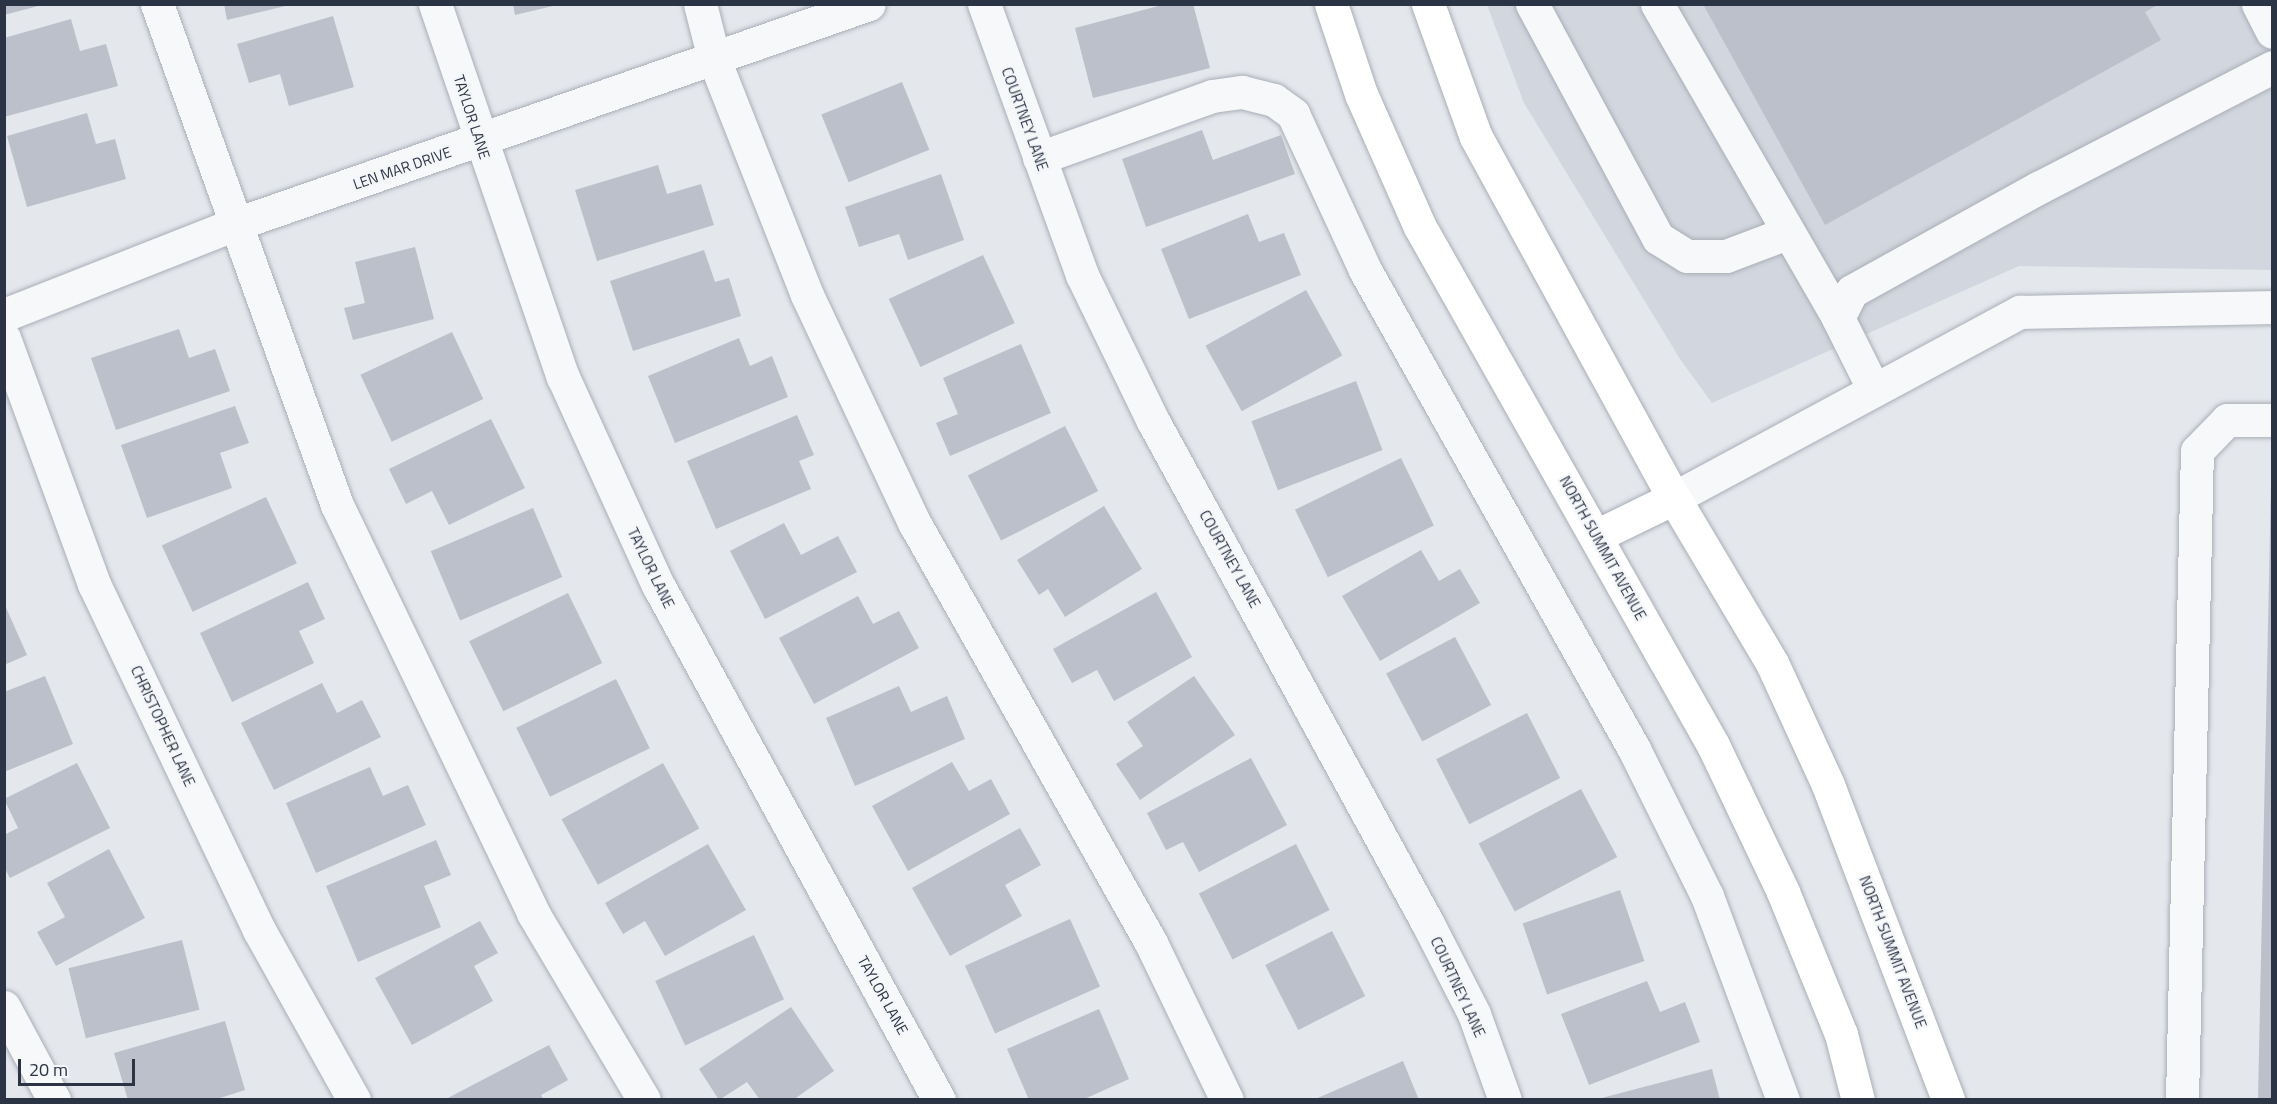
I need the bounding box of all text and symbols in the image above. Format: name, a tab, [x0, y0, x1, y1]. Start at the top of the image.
street label: COURTNEY LANE	[998, 65, 1052, 173]
street label: TAYLOR LANE	[450, 73, 494, 161]
street label: LEN MAR DRIVE	[351, 143, 453, 193]
street label: NORTH SUMMIT AVENUE	[1556, 473, 1650, 623]
street label: COURTNEY LANE	[1196, 507, 1264, 611]
street label: TAYLOR LANE	[624, 525, 678, 611]
street label: CHRISTOPHER LANE	[127, 663, 199, 789]
street label: NORTH SUMMIT AVENUE	[1856, 873, 1930, 1031]
street label: COURTNEY LANE	[1427, 934, 1489, 1040]
street label: TAYLOR LANE	[854, 952, 912, 1038]
scale bar	[21, 1047, 138, 1085]
text: 20 m	[29, 1056, 68, 1083]

